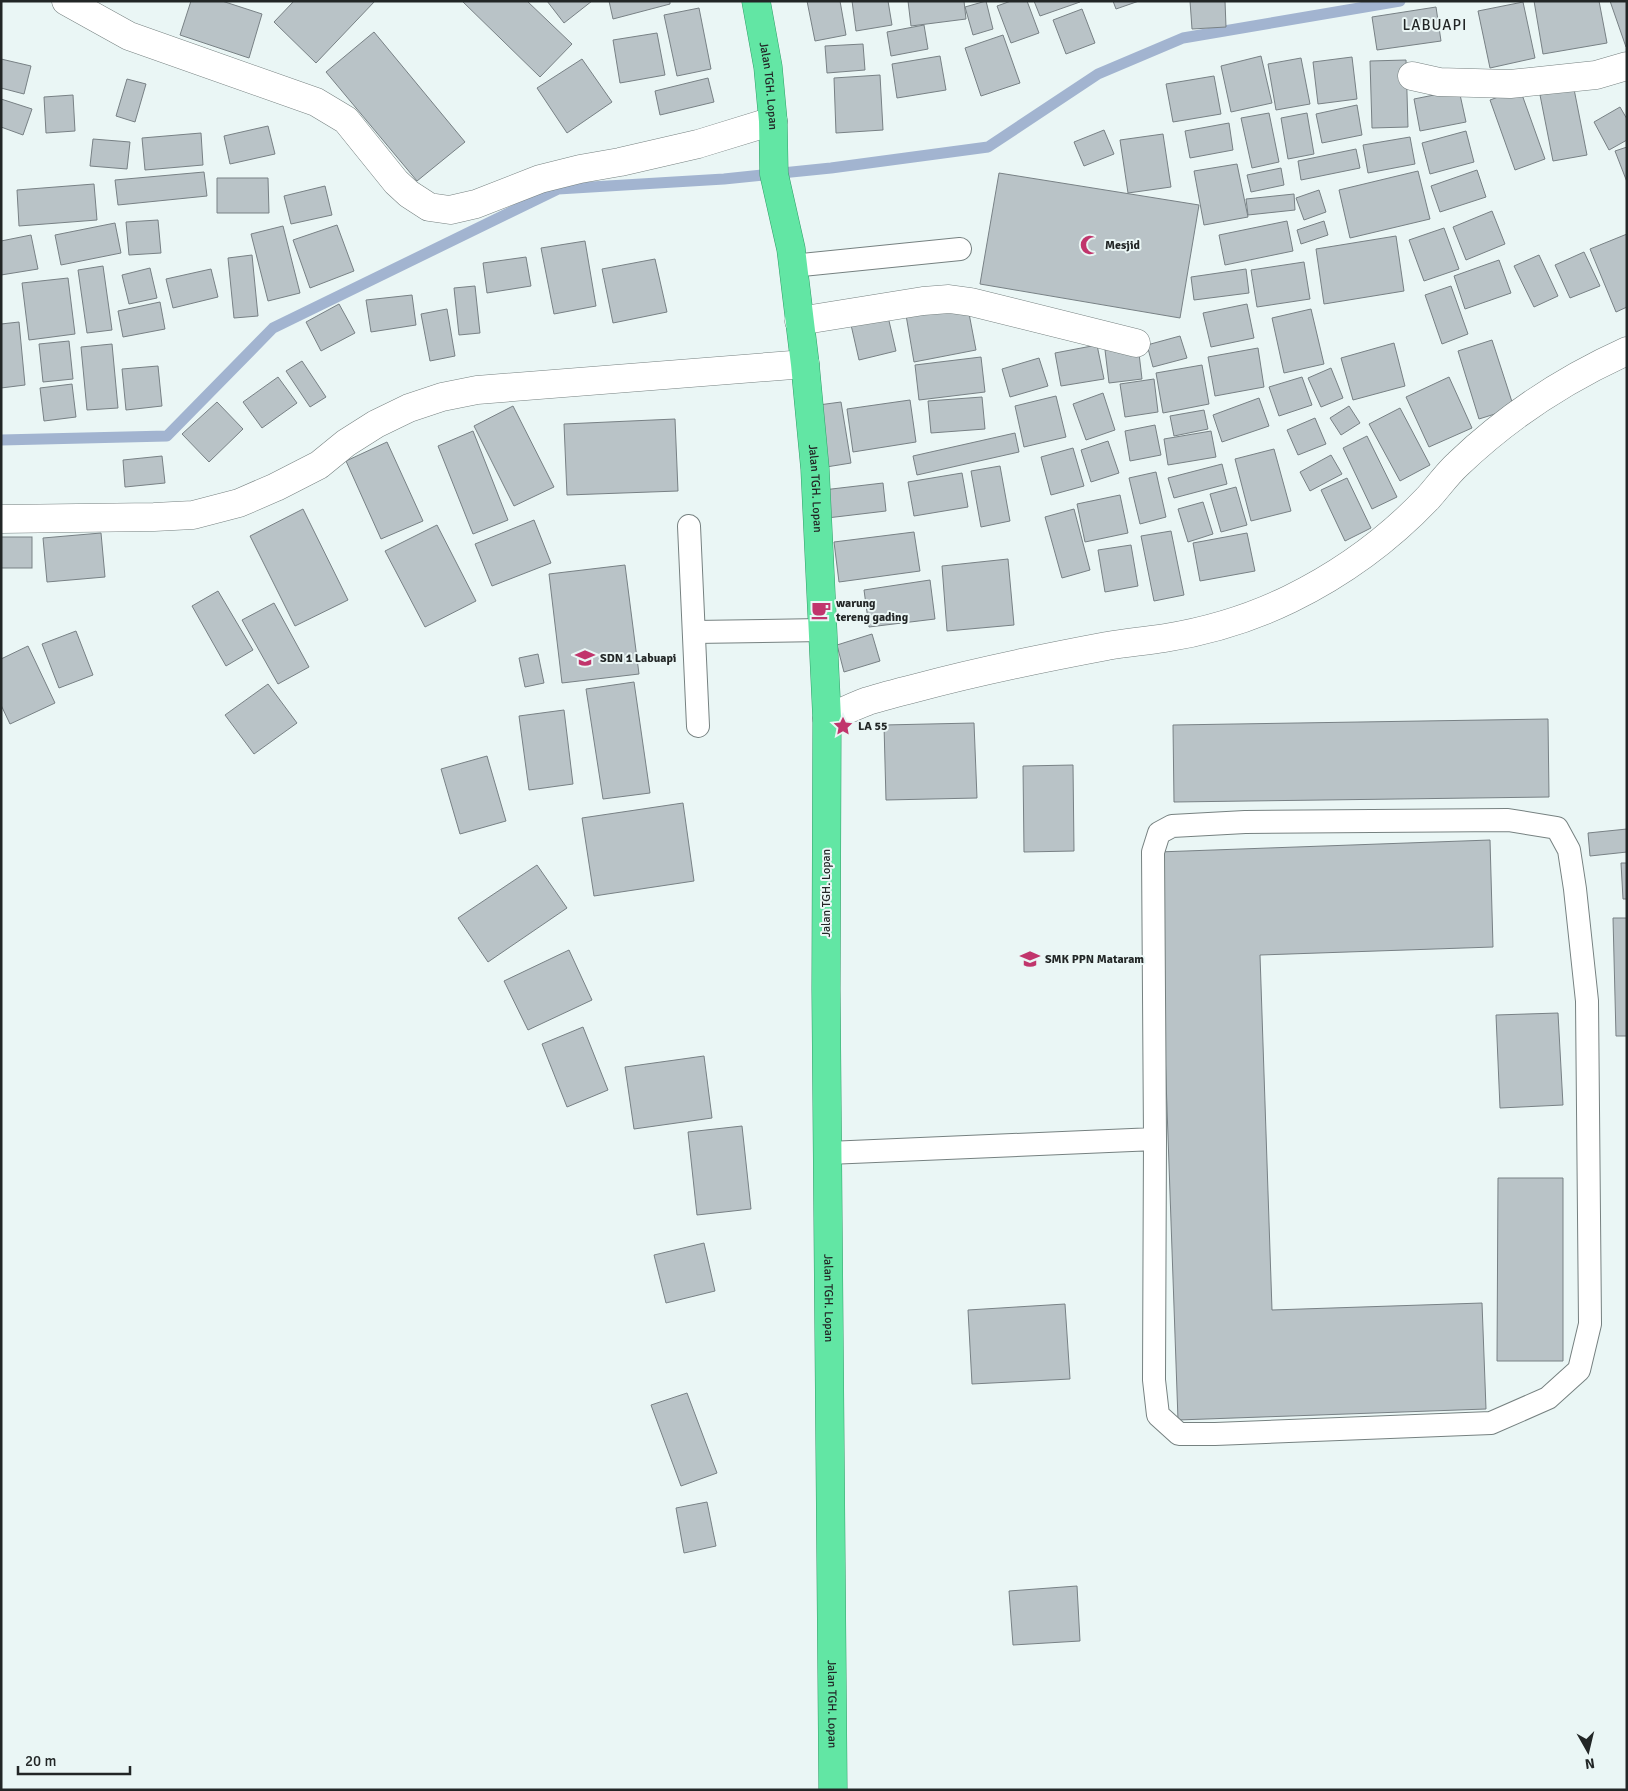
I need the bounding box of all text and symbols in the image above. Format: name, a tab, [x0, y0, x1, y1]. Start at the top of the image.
district label: LABUAPI	[1403, 16, 1467, 34]
street label: Jalan TGH. Lopan	[756, 41, 780, 130]
mosque icon: Mesjid	[1079, 234, 1101, 256]
place label: Mesjid	[1105, 238, 1141, 253]
street label: Jalan TGH. Lopan	[805, 444, 825, 533]
place label: warung tereng gading	[835, 596, 909, 625]
cafe icon: warung tereng gading	[810, 599, 832, 621]
school or university icon: SDN 1 Labuapi	[574, 647, 596, 669]
place label: SDN 1 Labuapi	[600, 651, 676, 666]
place icon: LA 55	[832, 715, 854, 737]
place label: LA 55	[858, 719, 888, 734]
street label: Jalan TGH. Lopan	[819, 849, 834, 937]
school or university icon: SMK PPN Mataram	[1019, 948, 1041, 970]
place label: SMK PPN Mataram	[1045, 952, 1144, 967]
street label: Jalan TGH. Lopan	[820, 1254, 836, 1342]
street label: Jalan TGH. Lopan	[824, 1660, 840, 1748]
north arrow	[1563, 1726, 1613, 1776]
scale bar	[18, 1744, 130, 1776]
text: 20 m	[25, 1752, 56, 1770]
text: N	[1584, 1754, 1596, 1772]

